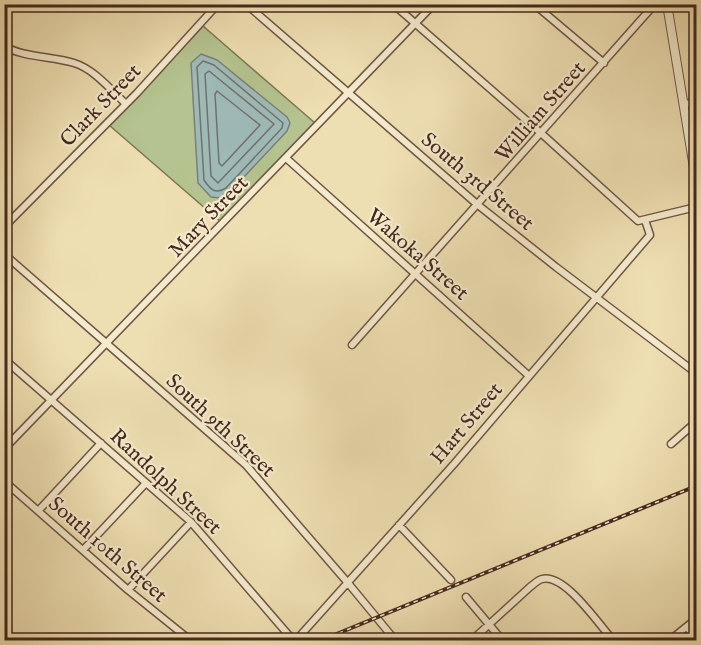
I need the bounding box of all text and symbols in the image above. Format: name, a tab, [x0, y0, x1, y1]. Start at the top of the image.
street label: William Street	[490, 56, 592, 168]
street label: Clark Street	[55, 59, 147, 153]
street label: South 3rd Street	[415, 127, 539, 237]
street label: Mary Street	[163, 170, 255, 264]
street label: Wakoka Street	[360, 203, 474, 307]
street label: South 9th Street	[160, 368, 280, 484]
street label: Hart Street	[425, 377, 509, 470]
street label: Randolph Street	[103, 423, 227, 541]
street label: South 10th Street	[42, 491, 172, 609]

